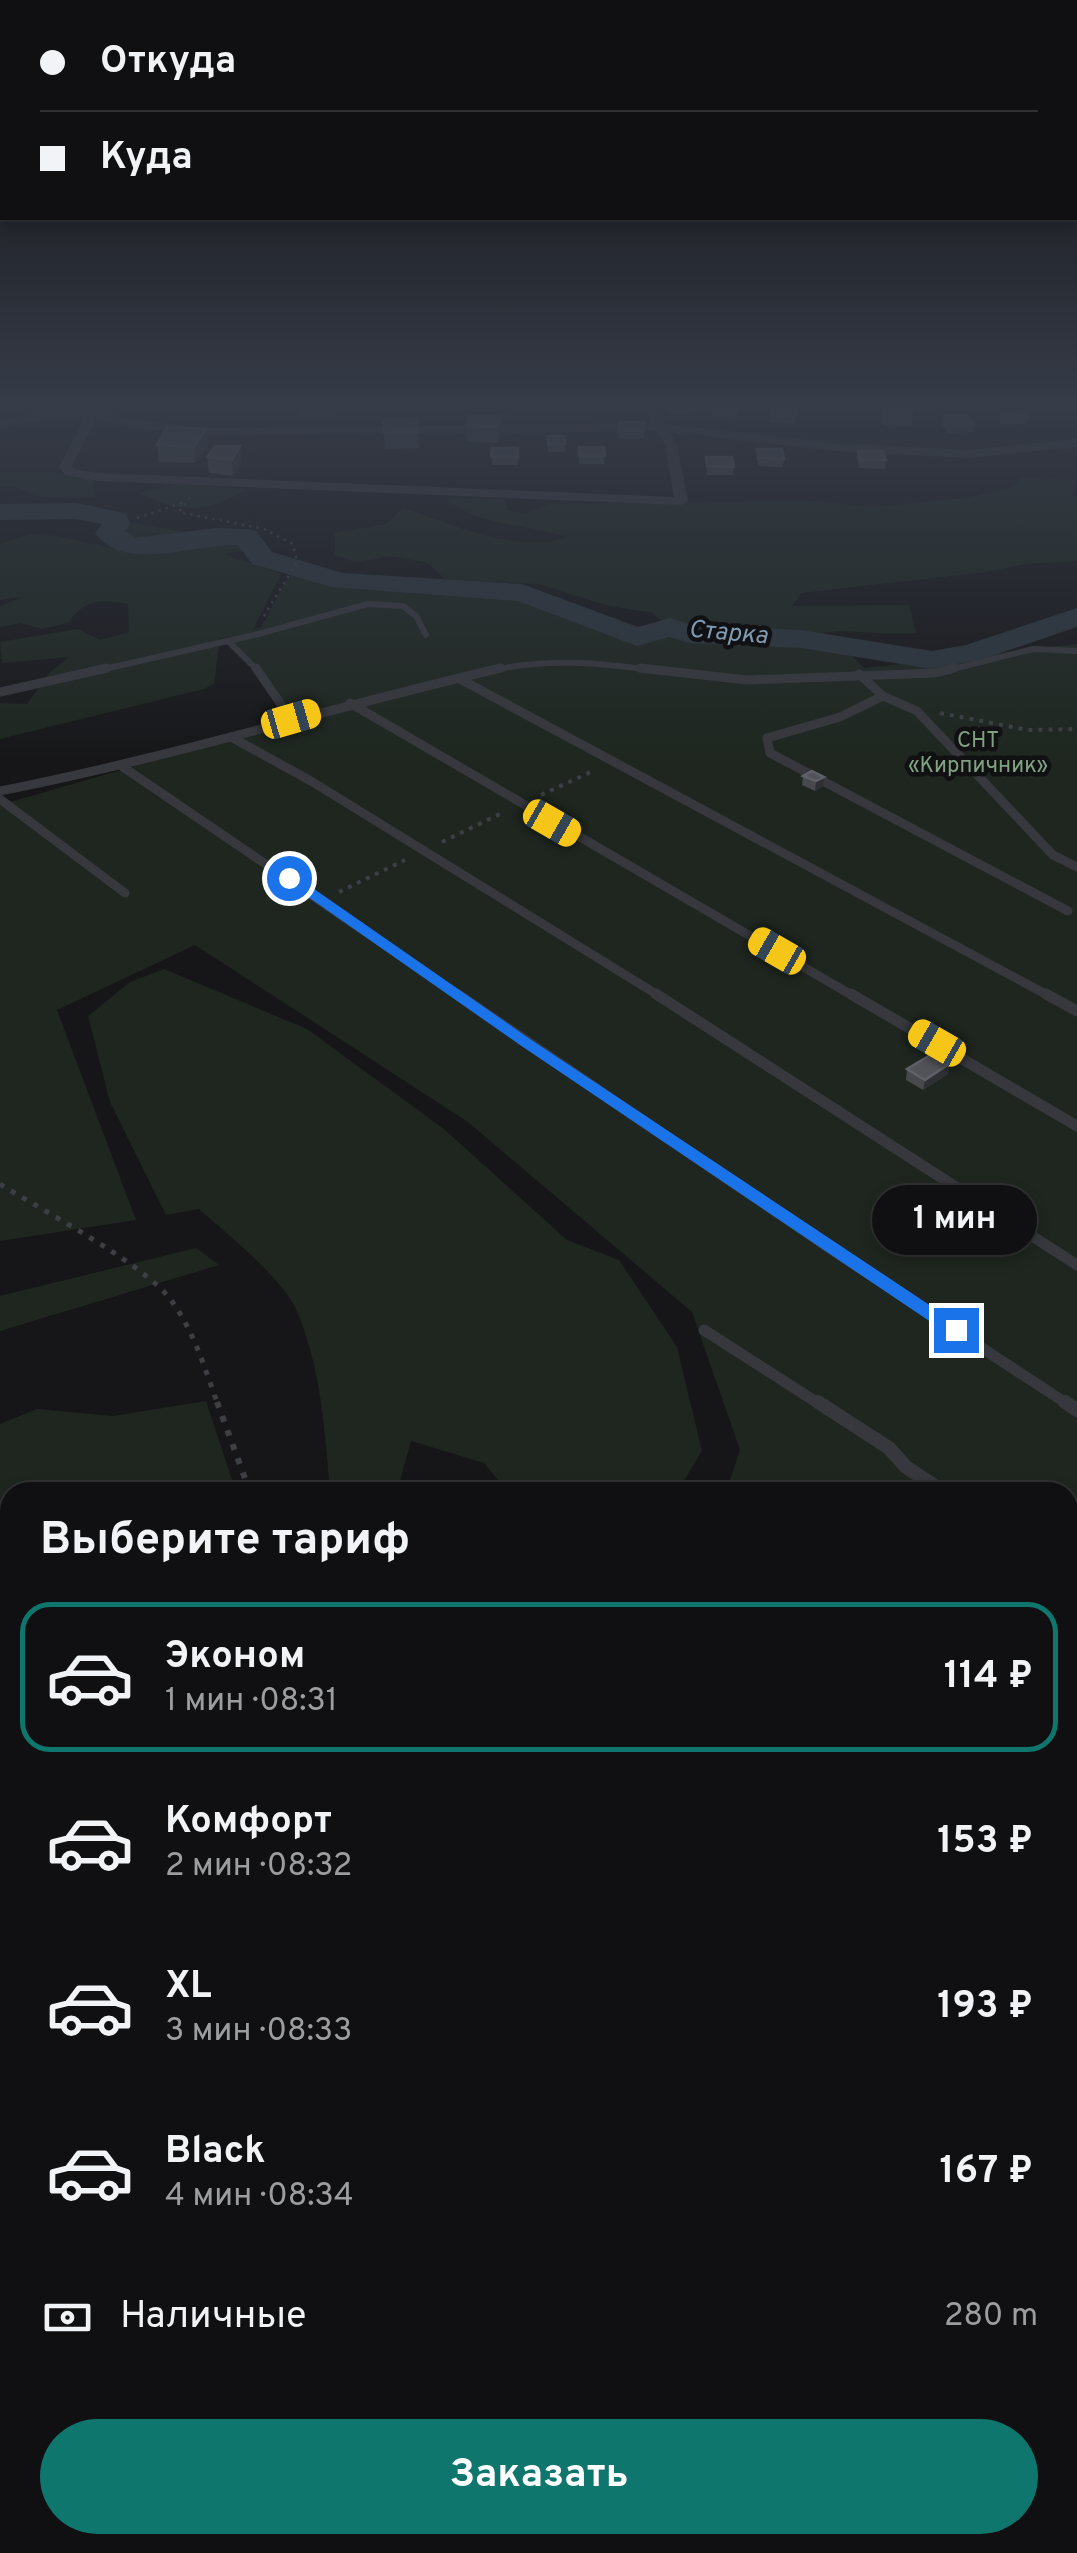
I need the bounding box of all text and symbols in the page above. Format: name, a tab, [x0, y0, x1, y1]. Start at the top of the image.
text: Откуда	[100, 38, 236, 87]
text: Куда	[100, 134, 193, 183]
water label: Старка	[687, 615, 769, 653]
car	[258, 696, 324, 742]
park label: СНТ «Кирпичник»	[908, 728, 1048, 780]
car	[519, 795, 585, 851]
route start	[267, 856, 312, 901]
car	[744, 923, 810, 979]
car	[904, 1015, 970, 1071]
callout: 1 мин	[874, 1185, 1038, 1255]
text: 1 мин	[913, 1200, 996, 1240]
route end	[934, 1308, 979, 1353]
text: Выберите тариф	[40, 1513, 410, 1570]
icon: car	[45, 1632, 135, 1722]
text: Эконом	[165, 1633, 305, 1682]
text: 114 ₽	[944, 1653, 1033, 1702]
text: 1 мин · 08:31	[165, 1682, 338, 1722]
icon: car	[45, 1797, 135, 1887]
text: Комфорт	[165, 1798, 332, 1847]
text: 153 ₽	[937, 1818, 1033, 1867]
text: 2 мин · 08:32	[165, 1847, 352, 1887]
icon: car	[45, 1962, 135, 2052]
text: XL	[165, 1963, 212, 2012]
text: 193 ₽	[937, 1983, 1033, 2032]
text: 3 мин · 08:33	[165, 2012, 352, 2052]
icon: car	[45, 2127, 135, 2217]
text: Black	[165, 2128, 265, 2177]
text: 167 ₽	[939, 2148, 1033, 2197]
text: 4 мин · 08:34	[165, 2177, 354, 2217]
icon: cash	[40, 2290, 95, 2345]
text: Наличные	[120, 2293, 307, 2342]
text: 280 m	[944, 2297, 1038, 2337]
button: Заказать	[40, 2419, 1038, 2534]

